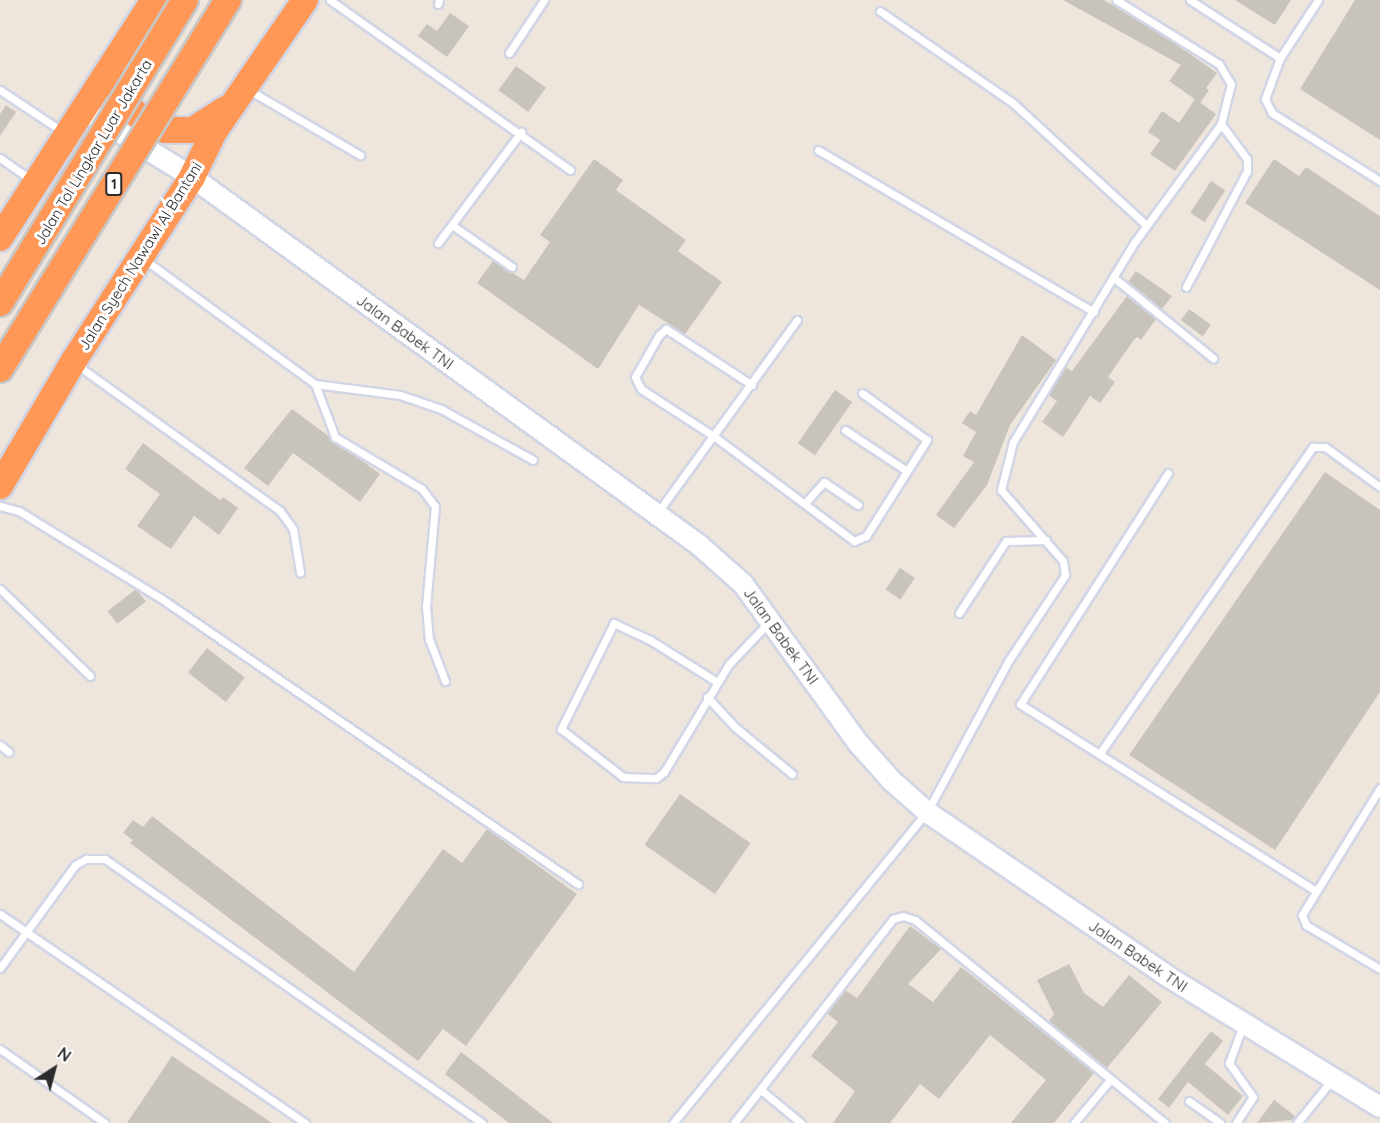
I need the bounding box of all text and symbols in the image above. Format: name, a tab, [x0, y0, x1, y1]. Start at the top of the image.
street label: Jalan Tol Lingkar Luar Jakarta	[30, 56, 156, 248]
street label: Jalan Syech Nawawi Al Bantani	[75, 159, 205, 353]
road number: 1	[105, 173, 123, 195]
street label: Jalan Babek TNI	[353, 291, 457, 373]
street label: Jalan Babek TNI	[740, 584, 822, 688]
street label: Jalan Babek TNI	[1085, 916, 1191, 996]
north arrow	[24, 1039, 84, 1099]
text: N	[54, 1043, 75, 1066]

